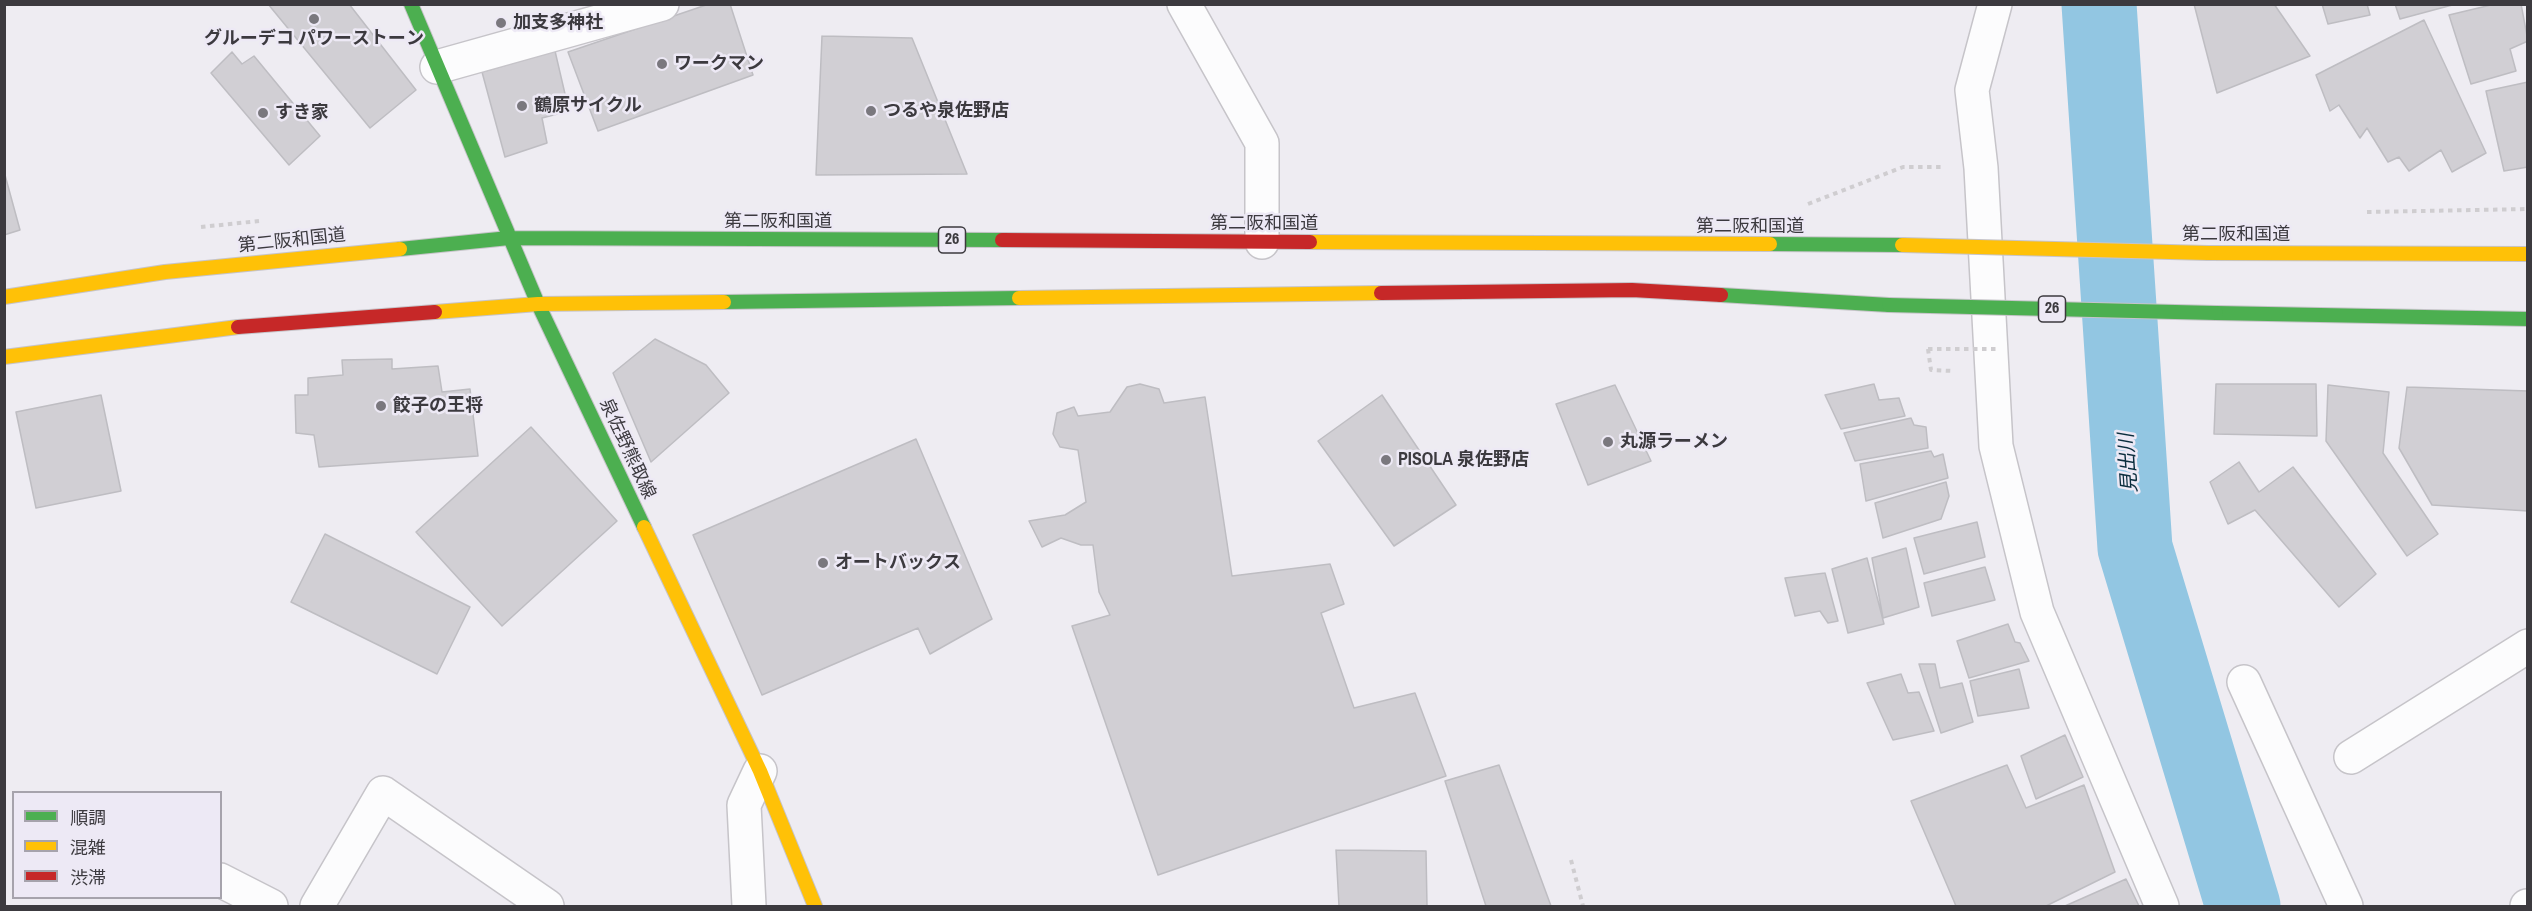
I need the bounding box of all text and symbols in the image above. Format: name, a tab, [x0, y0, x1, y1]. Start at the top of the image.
marker: グルーデコ パワーストーン	[307, 12, 321, 26]
place label: 加支多神社	[513, 12, 603, 34]
marker: 加支多神社	[494, 16, 508, 30]
place label: グルーデコ パワーストーン	[204, 28, 424, 50]
place label: ワークマン	[674, 53, 764, 75]
marker: ワークマン	[655, 57, 669, 71]
place label: 鶴原サイクル	[534, 95, 642, 117]
marker: 鶴原サイクル	[515, 99, 529, 113]
place label: つるや泉佐野店	[883, 100, 1009, 122]
place label: すき家	[275, 102, 329, 124]
marker: つるや泉佐野店	[864, 104, 878, 118]
marker: すき家	[256, 106, 270, 120]
street label: 第二阪和国道	[724, 211, 832, 233]
street label: 第二阪和国道	[1210, 213, 1318, 235]
street label: 第二阪和国道	[1696, 216, 1804, 238]
street label: 第二阪和国道	[2182, 224, 2290, 246]
street label: 第二阪和国道	[237, 225, 347, 257]
road number: 26	[938, 227, 966, 253]
road number: 26	[2038, 296, 2066, 322]
place label: 餃子の王将	[393, 395, 483, 417]
street label: 泉佐野熊取線	[594, 395, 660, 503]
marker: 餃子の王将	[374, 399, 388, 413]
place label: 丸源ラーメン	[1620, 431, 1728, 453]
water label: 見出川	[2115, 432, 2143, 494]
marker: 丸源ラーメン	[1601, 435, 1615, 449]
place label: PISOLA 泉佐野店	[1398, 449, 1529, 471]
marker: PISOLA 泉佐野店	[1379, 453, 1393, 467]
place label: オートバックス	[835, 552, 961, 574]
marker: オートバックス	[816, 556, 830, 570]
legend	[12, 791, 222, 899]
text: 順調	[70, 805, 106, 830]
text: 混雑	[70, 835, 106, 860]
text: 渋滞	[70, 865, 106, 890]

